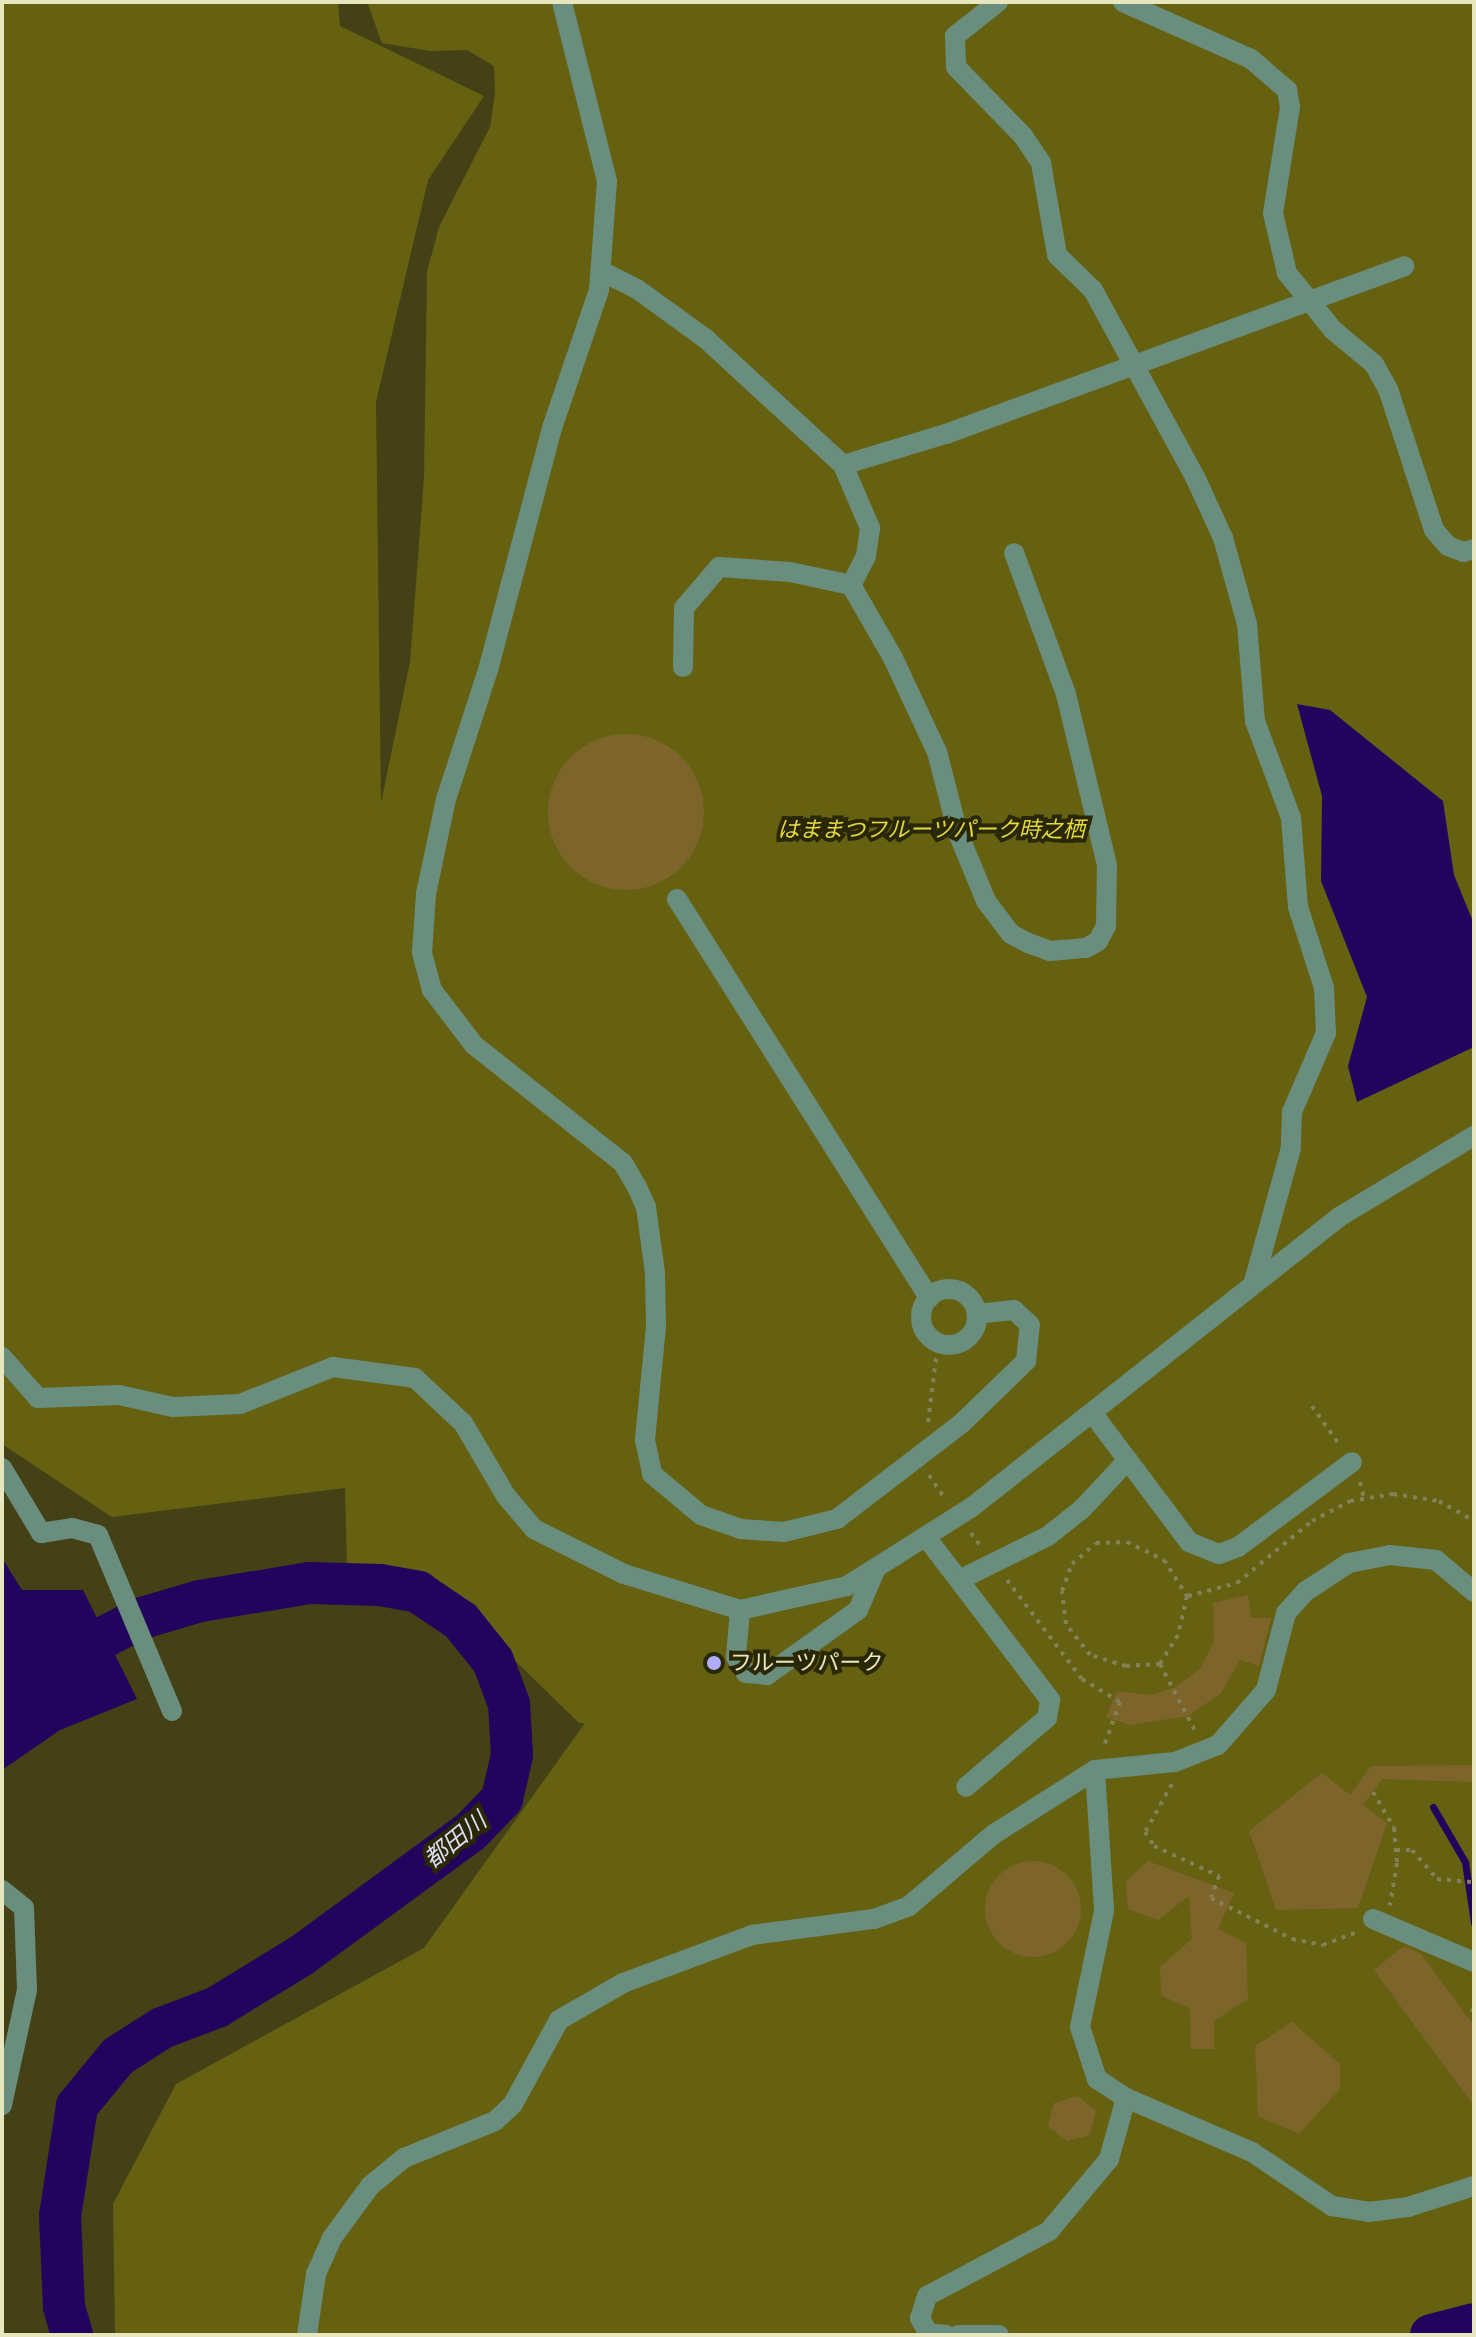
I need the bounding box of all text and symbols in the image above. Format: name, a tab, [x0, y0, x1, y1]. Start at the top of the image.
park label: はままつフルーツパーク時之栖	[777, 817, 1085, 843]
place label: フルーツパーク	[730, 1650, 884, 1676]
marker: フルーツパーク	[705, 1654, 723, 1672]
water label: 都田川	[418, 1806, 492, 1874]

